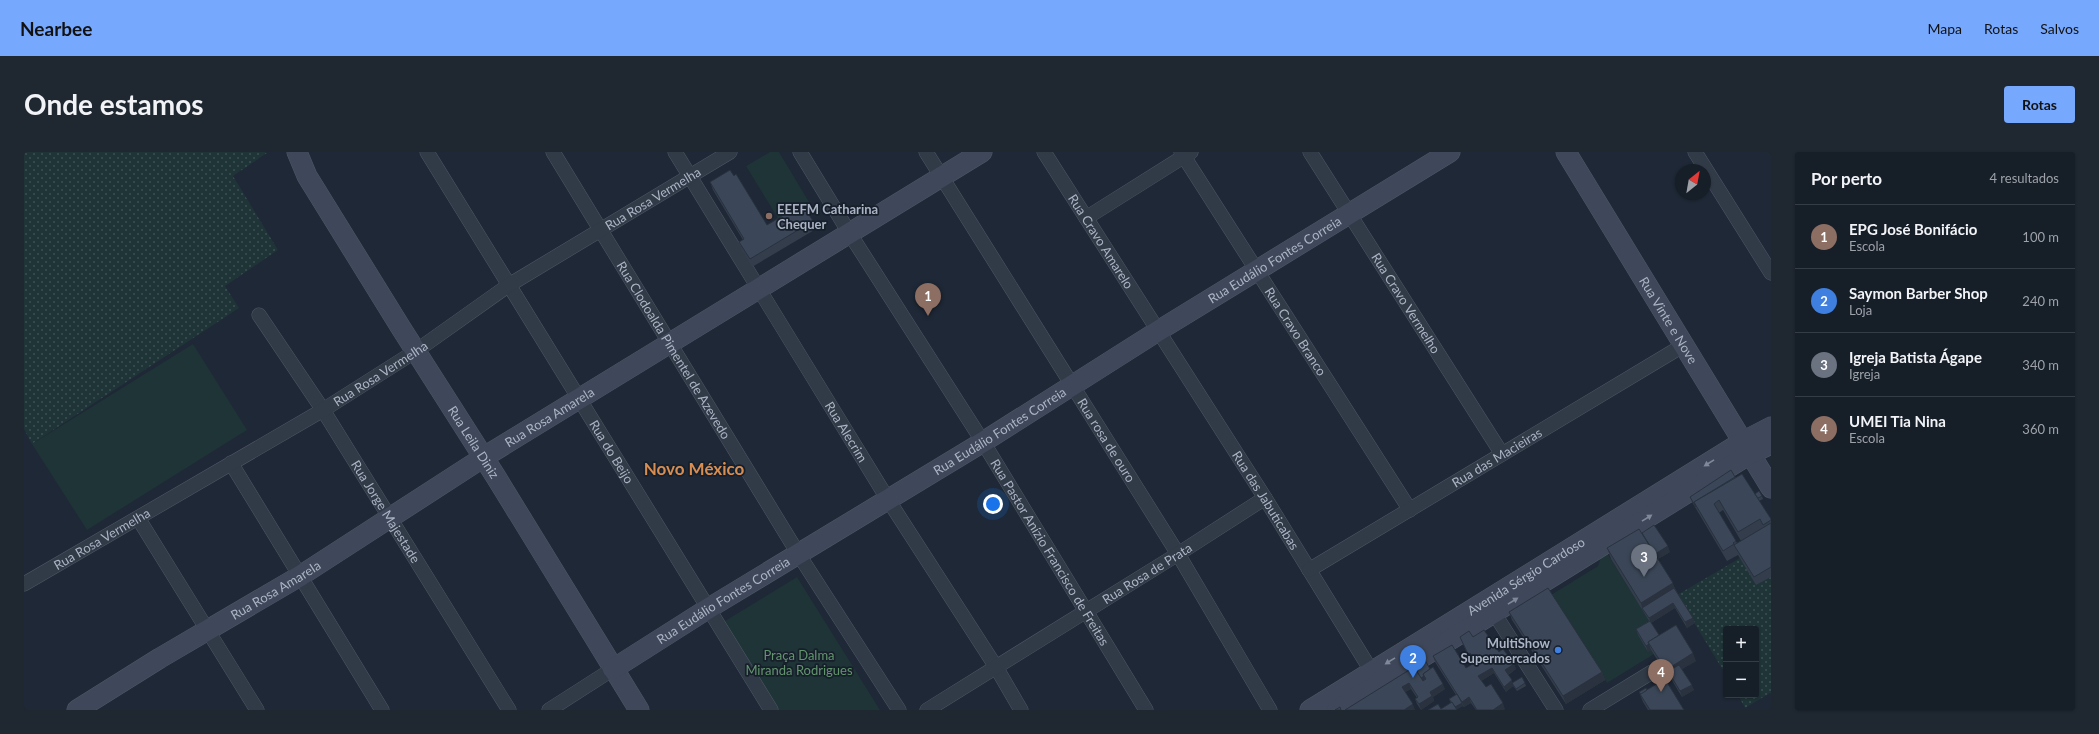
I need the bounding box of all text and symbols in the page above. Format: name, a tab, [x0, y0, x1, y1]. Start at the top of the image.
text: Nearbee	[20, 17, 92, 40]
text: Mapa	[1927, 20, 1962, 37]
text: Rotas	[1984, 20, 2018, 37]
text: Salvos	[2040, 20, 2079, 37]
button: Rotas	[2004, 86, 2075, 123]
text: Onde estamos	[24, 87, 204, 121]
street label: Rua Rosa Vermelha	[602, 164, 704, 233]
north arrow	[1675, 164, 1711, 200]
text: Por perto	[1811, 168, 1882, 189]
text: 4 resultados	[1989, 170, 2059, 186]
street label: Rua Cravo Amarelo	[1065, 191, 1137, 292]
place label: EEEFM Catharina Chequer	[777, 201, 878, 232]
marker: EEEFM Catharina Chequer	[764, 211, 774, 221]
street label: Rua Eudálio Fontes Correia	[1205, 213, 1344, 307]
text: EPG José Bonifácio	[1849, 220, 1977, 238]
text: 1	[1820, 229, 1828, 245]
text: 100 m	[2022, 229, 2059, 245]
text: Escola	[1849, 238, 1885, 254]
street label: Rua Cravo Vermelho	[1368, 250, 1444, 356]
street label: Rua Clodoalda Pimentel de Azevedo	[614, 258, 734, 442]
street label: Rua Vinte e Nove	[1636, 274, 1701, 367]
pin: 1	[915, 283, 941, 316]
street label: Rua Cravo Branco	[1262, 284, 1330, 379]
text: Saymon Barber Shop	[1849, 284, 1988, 302]
text: 2	[1820, 293, 1828, 309]
text: 240 m	[2022, 293, 2059, 309]
text: Loja	[1849, 302, 1872, 318]
street label: Rua Rosa Vermelha	[330, 337, 431, 409]
text: Igreja Batista Ágape	[1849, 348, 1982, 366]
text: 3	[1820, 357, 1828, 373]
text: 340 m	[2022, 357, 2059, 373]
text: Igreja	[1849, 366, 1880, 382]
street label: Rua Eudálio Fontes Correia	[930, 383, 1069, 478]
street label: Rua Rosa Amarela	[502, 384, 597, 450]
street label: Rua rosa de ouro	[1074, 395, 1139, 485]
street label: Rua Alecrim	[822, 398, 871, 465]
street label: Rua Leila Diniz	[445, 403, 503, 482]
text: UMEI Tia Nina	[1849, 412, 1946, 430]
street label: Rua do Beijo	[586, 417, 637, 486]
text: 4	[1820, 421, 1828, 437]
text: 360 m	[2022, 421, 2059, 437]
street label: Rua das Macieiras	[1449, 424, 1545, 490]
text: Escola	[1849, 430, 1885, 446]
street label: Rua das Jabuticabas	[1229, 448, 1303, 553]
street label: Rua Pastor Anízio Francisco de Freitas	[987, 456, 1113, 649]
street label: Rua Jorge Majestade	[348, 457, 424, 566]
district label: Novo México	[644, 458, 745, 479]
one-way arrow	[1703, 459, 1715, 466]
your location	[983, 494, 1003, 514]
street label: Rua Rosa Vermelha	[51, 504, 153, 573]
one-way arrow	[1641, 514, 1653, 521]
street label: Avenida Sérgio Cardoso	[1464, 534, 1588, 619]
street label: Rua Rosa de Prata	[1099, 539, 1195, 607]
pin: 3	[1631, 544, 1657, 577]
street label: Rua Eudálio Fontes Correia	[654, 553, 793, 647]
street label: Rua Rosa Amarela	[228, 557, 323, 623]
one-way arrow	[1508, 597, 1518, 605]
map controls	[1723, 626, 1759, 698]
button: +	[1723, 626, 1759, 662]
place label: MultiShow Supermercados	[1461, 635, 1551, 666]
pin: 2	[1400, 645, 1426, 678]
marker: MultiShow Supermercados	[1553, 645, 1563, 655]
park label: Praça Dalma Miranda Rodrigues	[745, 647, 853, 678]
one-way arrow	[1384, 657, 1396, 664]
pin: 4	[1648, 659, 1674, 692]
button: −	[1723, 662, 1759, 698]

